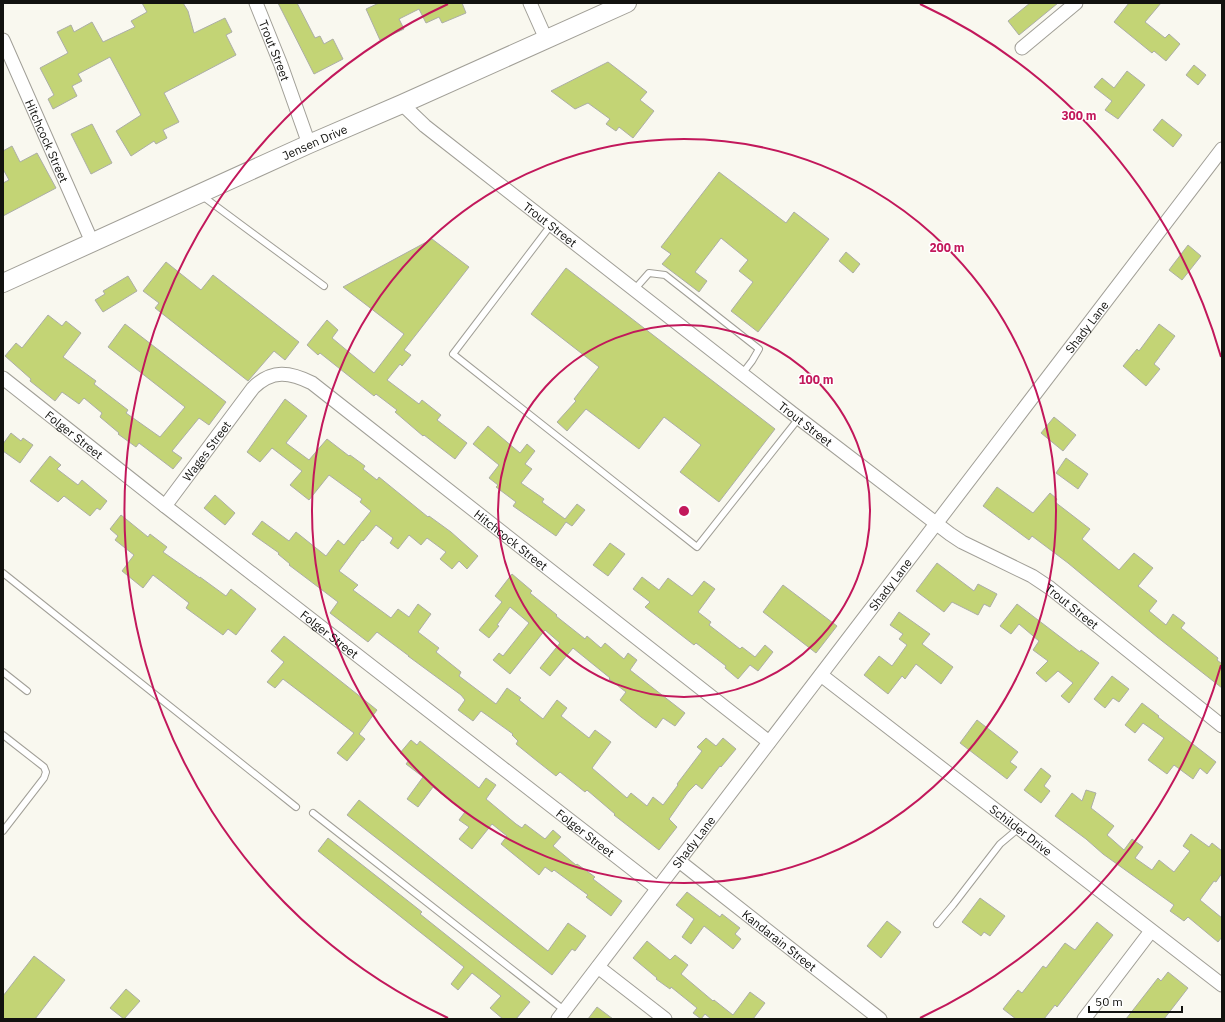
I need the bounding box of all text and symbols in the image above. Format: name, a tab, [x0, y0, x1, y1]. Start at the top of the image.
street label: Trout Street	[256, 18, 294, 83]
street label: Hitchcock Street	[22, 97, 72, 185]
text: 300 m	[1061, 108, 1097, 123]
street label: Jensen Drive	[280, 121, 350, 163]
street label: Trout Street	[520, 198, 580, 250]
text: 200 m	[929, 240, 965, 255]
street label: Shady Lane	[1062, 297, 1111, 356]
text: 100 m	[798, 372, 834, 387]
street label: Trout Street	[776, 398, 836, 449]
street label: Folger Street	[42, 407, 106, 462]
street label: Wages Street	[179, 418, 234, 484]
centre of rings	[677, 504, 691, 518]
street label: Hitchcock Street	[471, 506, 551, 573]
street label: Shady Lane	[865, 555, 915, 613]
street label: Trout Street	[1043, 580, 1102, 632]
street label: Folger Street	[298, 607, 362, 661]
street label: Schilder Drive	[987, 801, 1056, 859]
street label: Folger Street	[554, 805, 618, 860]
street label: Shady Lane	[669, 812, 718, 871]
street label: Kandarain Street	[739, 906, 820, 974]
scale bar	[1089, 988, 1182, 1014]
text: 50 m	[1095, 994, 1123, 1009]

